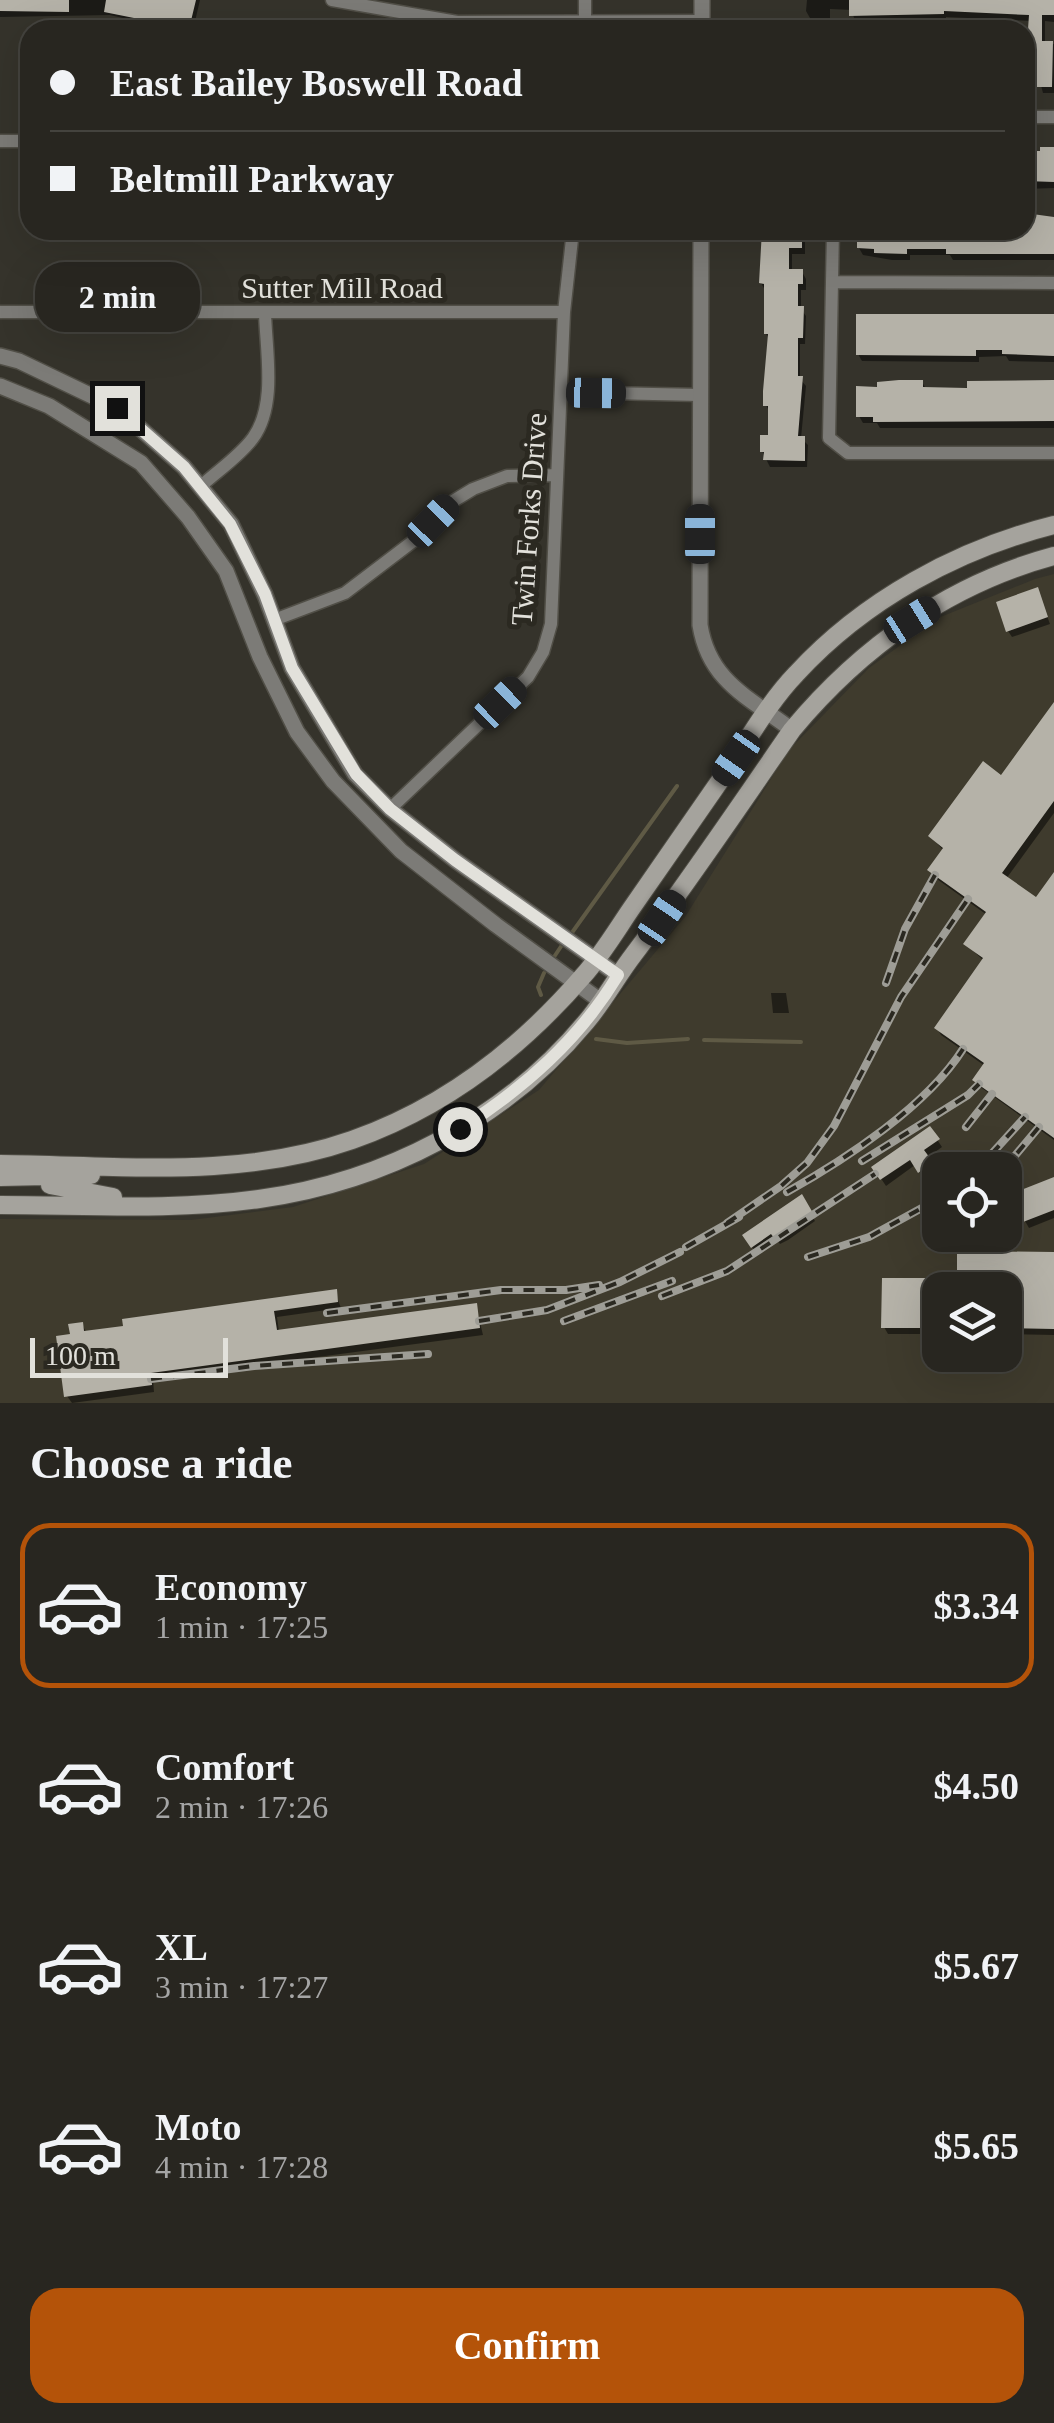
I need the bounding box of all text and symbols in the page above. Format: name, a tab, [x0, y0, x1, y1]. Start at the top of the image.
text: East Bailey Boswell Road	[110, 62, 523, 104]
text: Beltmill Parkway	[110, 158, 394, 200]
callout: 2 min	[34, 263, 200, 333]
street label: Sutter Mill Road	[241, 271, 443, 304]
text: 2 min	[79, 279, 156, 315]
car	[566, 377, 626, 409]
route end	[95, 386, 140, 431]
street label: Twin Forks Drive	[505, 412, 552, 626]
car	[401, 489, 465, 553]
car	[685, 504, 715, 564]
car	[879, 591, 945, 649]
car	[468, 671, 532, 735]
car	[707, 725, 765, 791]
car	[633, 885, 691, 951]
route start	[438, 1107, 483, 1152]
map controls	[922, 1152, 1022, 1372]
button: locate	[922, 1152, 1022, 1252]
button: layers	[922, 1272, 1022, 1372]
scale bar	[30, 1333, 228, 1378]
text: 100 m	[45, 1340, 116, 1371]
text: Choose a ride	[30, 1438, 293, 1488]
icon: car	[35, 1561, 125, 1651]
text: Economy	[155, 1566, 307, 1608]
text: $3.34	[934, 1585, 1019, 1627]
text: 1 min · 17:25	[155, 1609, 328, 1645]
icon: car	[35, 1741, 125, 1831]
text: Comfort	[155, 1746, 294, 1788]
text: $4.50	[934, 1765, 1019, 1807]
text: 2 min · 17:26	[155, 1789, 328, 1825]
icon: car	[35, 1921, 125, 2011]
text: XL	[155, 1926, 208, 1968]
text: $5.67	[934, 1945, 1019, 1987]
text: 3 min · 17:27	[155, 1969, 328, 2005]
icon: car	[35, 2101, 125, 2191]
text: Moto	[155, 2106, 242, 2148]
text: $5.65	[934, 2125, 1019, 2167]
text: 4 min · 17:28	[155, 2149, 328, 2185]
button: Confirm	[30, 2288, 1024, 2403]

